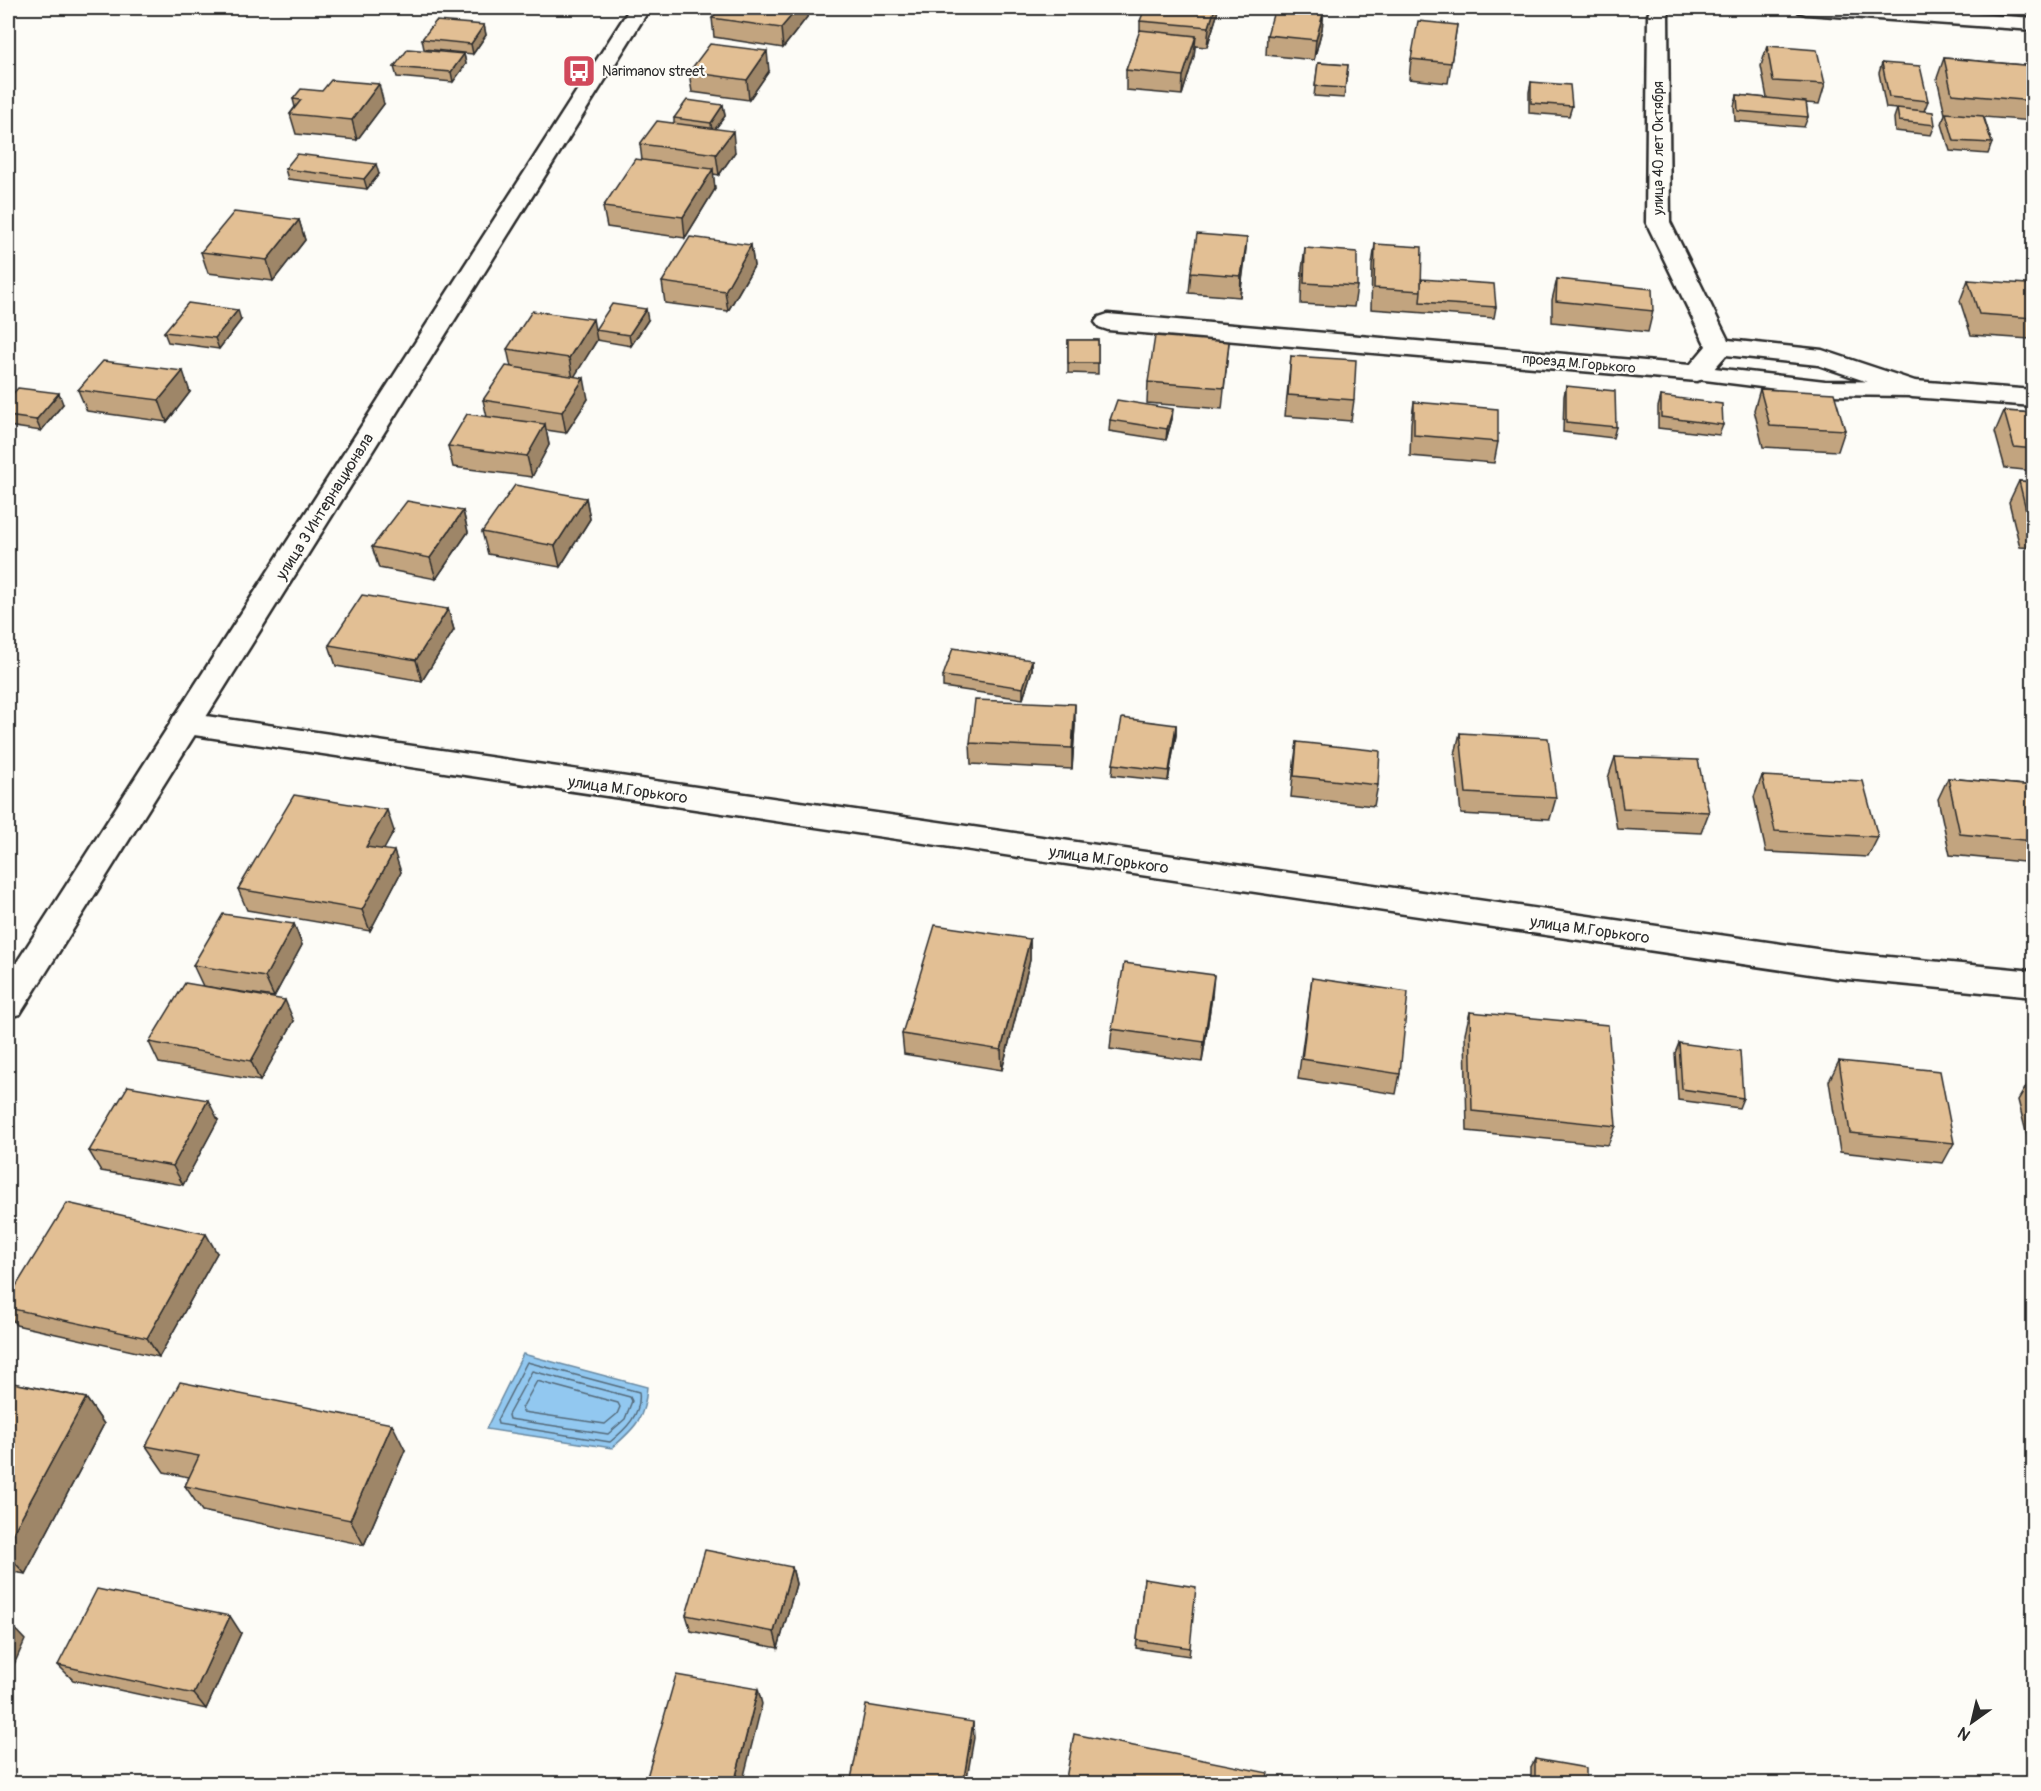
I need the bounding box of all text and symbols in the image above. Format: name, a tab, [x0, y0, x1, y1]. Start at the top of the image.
bus stop icon: Narimanov street	[561, 53, 597, 89]
place label: Narimanov street	[602, 63, 705, 80]
street label: улица 40 лет Октября	[1650, 81, 1667, 216]
street label: проезд М.Горького	[1522, 350, 1637, 377]
street label: улица 3 Интернационала	[271, 429, 378, 584]
street label: улица М.Горького	[566, 772, 689, 808]
street label: улица М.Горького	[1047, 842, 1170, 878]
street label: улица М.Горького	[1528, 912, 1651, 948]
north arrow	[1942, 1692, 2002, 1752]
text: N	[1954, 1722, 1974, 1745]

